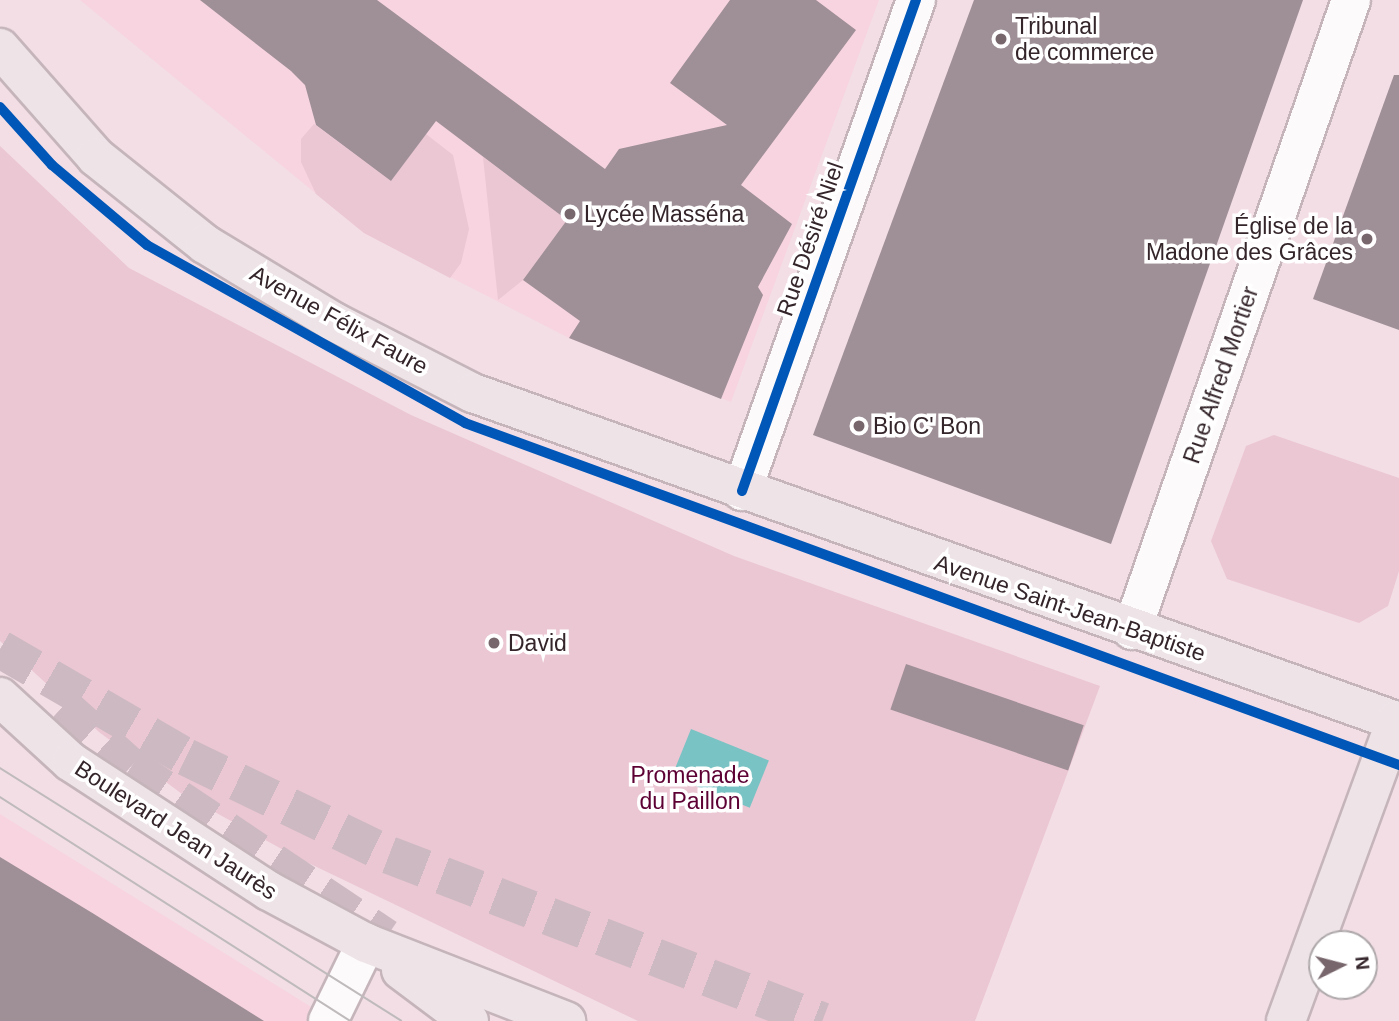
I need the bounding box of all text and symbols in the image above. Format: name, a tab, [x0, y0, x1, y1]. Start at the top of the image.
place label: Tribunal de commerce	[1015, 12, 1154, 66]
marker: Tribunal de commerce	[993, 31, 1009, 47]
street label: Rue Désiré Niel	[771, 158, 849, 320]
place label: Lycée Masséna	[584, 200, 744, 228]
marker: Lycée Masséna	[562, 206, 578, 222]
place label: Église de la Madone des Grâces	[1146, 212, 1353, 266]
marker: Église de la Madone des Grâces	[1359, 231, 1375, 247]
street label: Avenue Félix Faure	[245, 260, 433, 380]
street label: Rue Alfred Mortier	[1178, 282, 1264, 468]
place label: Bio C' Bon	[873, 412, 981, 440]
marker: Bio C' Bon	[851, 418, 867, 434]
street label: Avenue Saint-Jean-Baptiste	[931, 549, 1209, 667]
place label: David	[508, 629, 567, 657]
marker: David	[486, 635, 502, 651]
street label: Boulevard Jean Jaurès	[70, 754, 282, 906]
park label: Promenade du Paillon	[631, 761, 749, 815]
north arrow	[1308, 930, 1378, 1000]
text: N	[1351, 955, 1374, 971]

